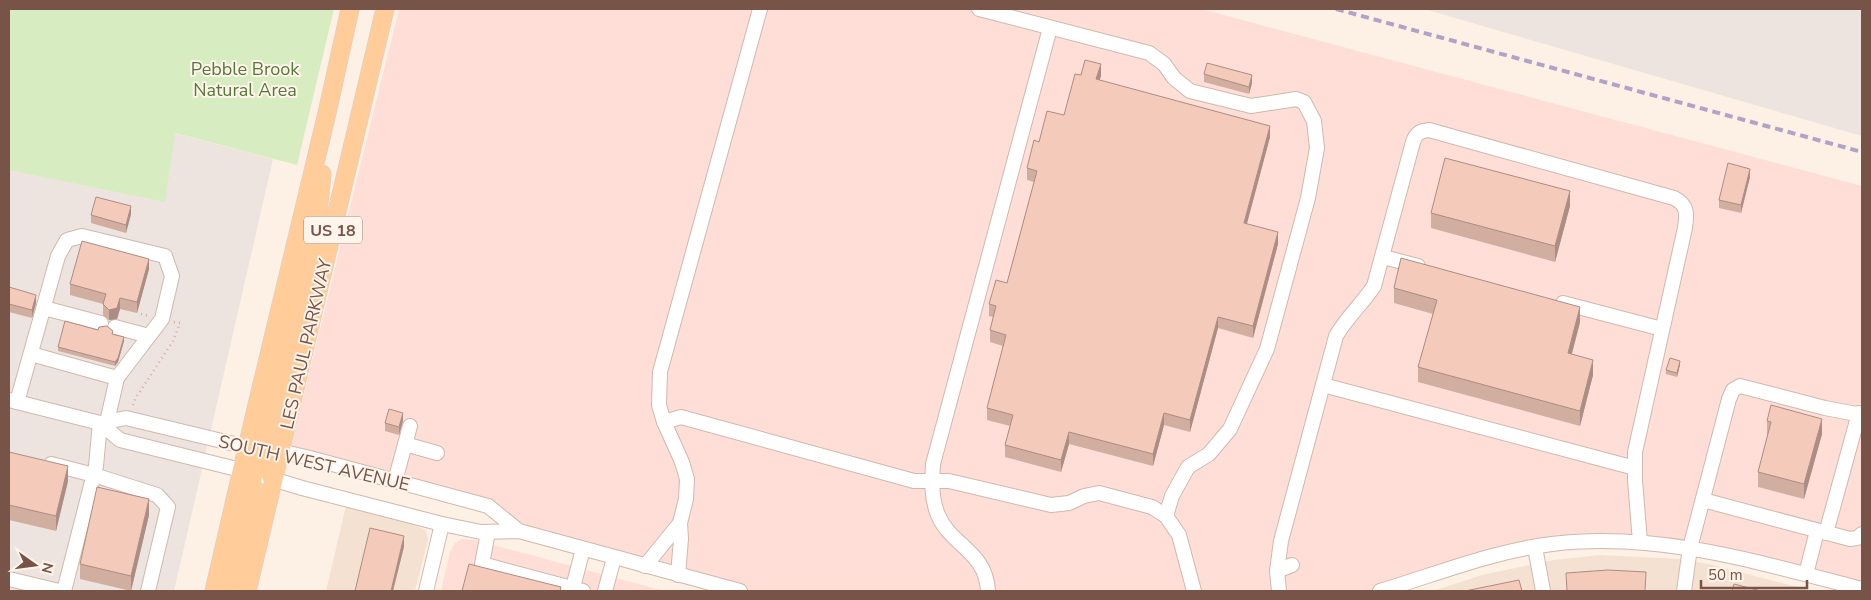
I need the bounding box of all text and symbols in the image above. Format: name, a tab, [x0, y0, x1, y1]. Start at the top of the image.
park label: Pebble Brook Natural Area	[191, 57, 300, 102]
road number: US 18	[304, 216, 362, 244]
street label: LES PAUL PARKWAY	[275, 256, 337, 432]
street label: SOUTH WEST AVENUE	[216, 429, 412, 497]
north arrow	[10, 540, 60, 590]
scale bar	[1701, 558, 1807, 590]
text: N	[37, 561, 58, 575]
text: 50 m	[1708, 565, 1743, 585]

